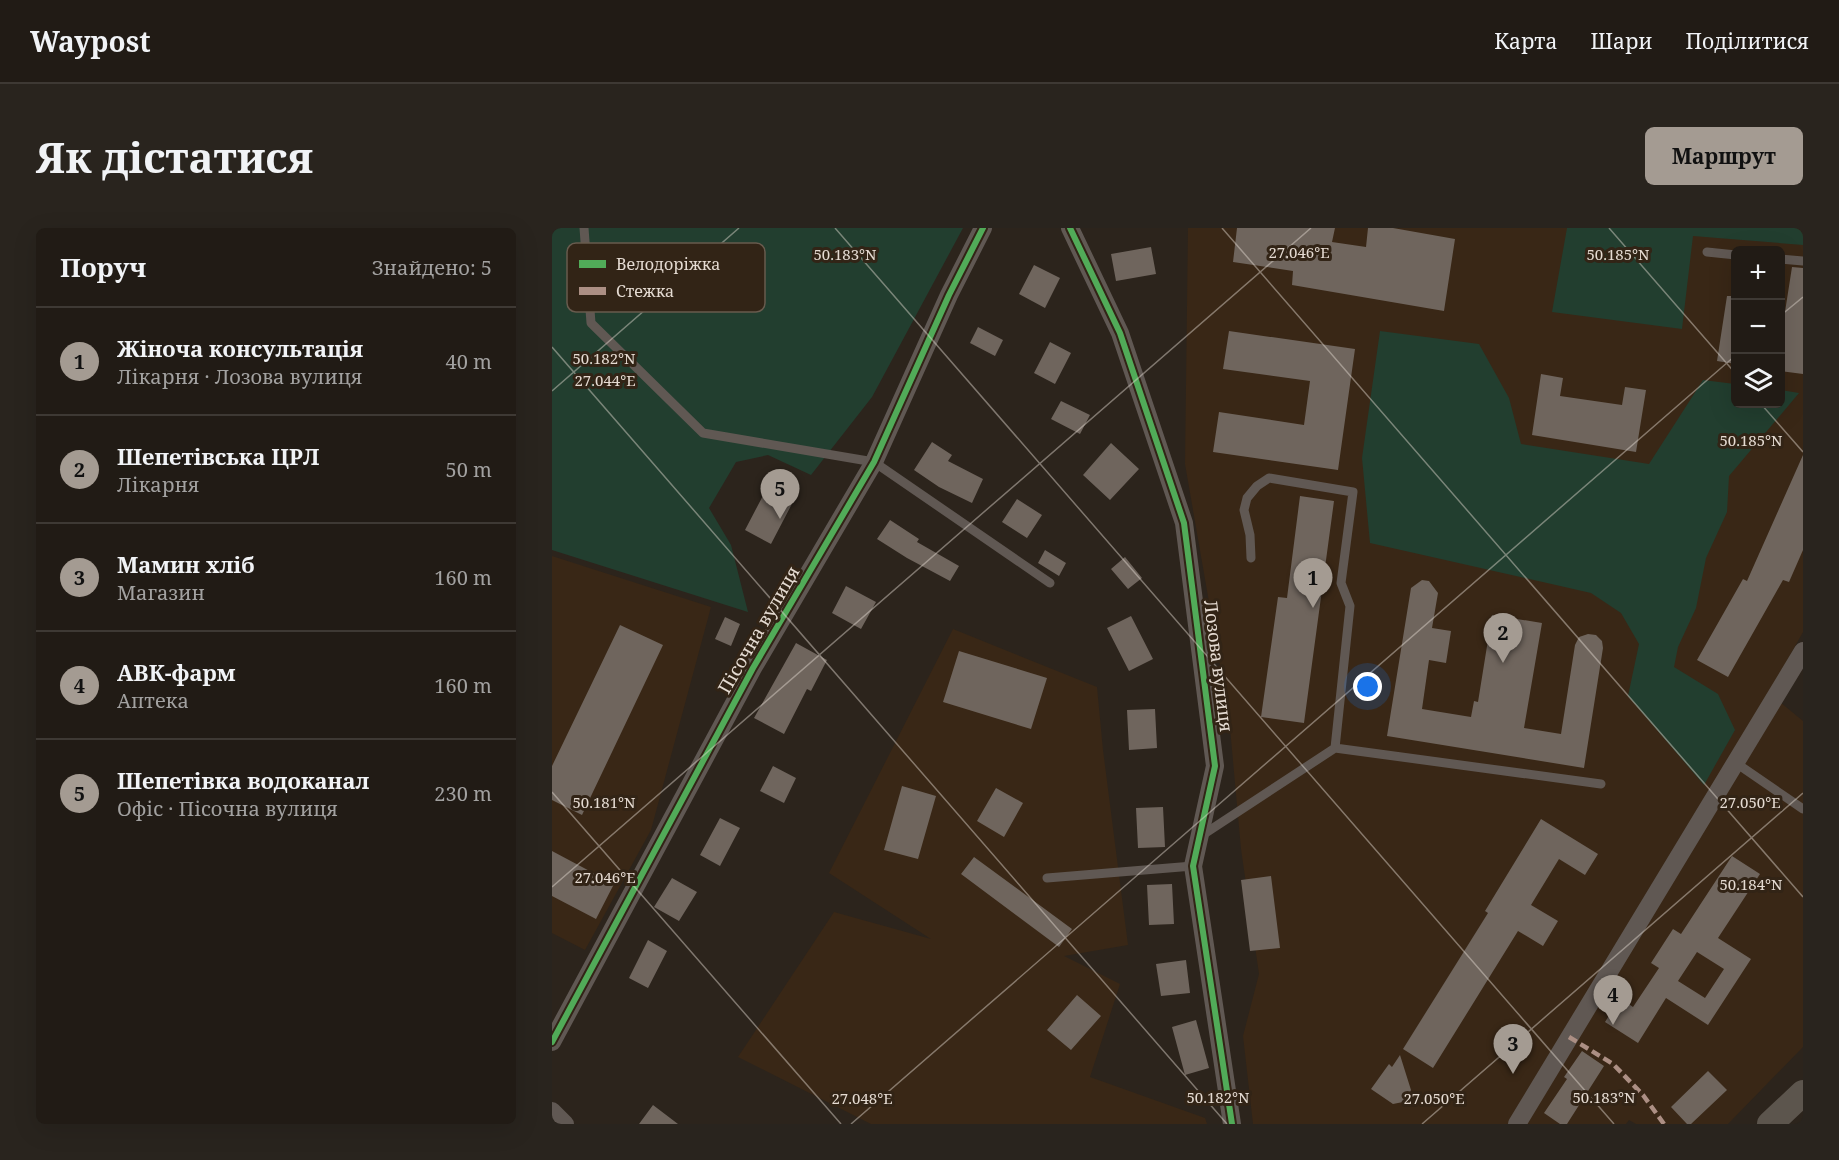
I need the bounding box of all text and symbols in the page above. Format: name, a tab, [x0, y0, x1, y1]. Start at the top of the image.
text: Waypost	[30, 22, 151, 60]
text: Карта	[1494, 27, 1557, 55]
text: Шари	[1590, 27, 1652, 55]
text: Поділитися	[1685, 27, 1809, 55]
button: Маршрут	[1645, 127, 1803, 185]
text: Як дістатися	[36, 128, 313, 185]
text: 27.046°E	[1268, 242, 1330, 262]
legend	[567, 243, 765, 312]
text: 50.183°N	[813, 244, 877, 264]
text: 50.185°N	[1586, 244, 1650, 264]
map controls	[1731, 246, 1785, 408]
button: +	[1731, 246, 1785, 300]
text: Поруч	[60, 249, 146, 285]
text: Велодоріжка	[616, 253, 720, 275]
text: Знайдено: 5	[372, 254, 492, 281]
text: Стежка	[616, 280, 674, 302]
button: −	[1731, 300, 1785, 354]
text: Жіноча консультація	[117, 333, 363, 363]
text: 1	[74, 348, 85, 375]
text: 40 m	[446, 348, 492, 375]
text: 50.182°N	[572, 348, 636, 368]
button: layers	[1731, 354, 1785, 408]
text: Лікарня · Лозова вулиця	[117, 363, 362, 390]
text: 27.044°E	[574, 370, 636, 390]
text: 50.185°N	[1719, 430, 1783, 450]
text: Шепетівська ЦРЛ	[117, 441, 320, 471]
text: 2	[74, 456, 85, 483]
text: 50 m	[446, 456, 492, 483]
pin: 5	[760, 470, 800, 519]
text: Лікарня	[117, 471, 199, 498]
text: Мамин хліб	[117, 549, 255, 579]
pin: 1	[1294, 558, 1332, 608]
street label: Пісочна вулиця	[712, 561, 804, 698]
text: 3	[74, 564, 85, 591]
text: 160 m	[434, 564, 492, 591]
text: Магазин	[117, 579, 205, 606]
street label: Лозова вулиця	[1199, 598, 1239, 733]
pin: 2	[1484, 614, 1522, 663]
text: АВК-фарм	[117, 657, 235, 687]
text: 4	[74, 672, 85, 699]
text: 160 m	[434, 672, 492, 699]
your location	[1353, 672, 1382, 701]
text: Аптека	[117, 687, 189, 714]
text: Шепетівка водоканал	[117, 765, 369, 795]
text: 5	[74, 780, 85, 807]
text: 230 m	[434, 780, 492, 807]
text: 50.181°N	[572, 792, 636, 812]
text: 27.050°E	[1719, 792, 1781, 812]
text: Офіс · Пісочна вулиця	[117, 795, 338, 822]
text: 27.046°E	[574, 867, 636, 887]
text: 50.184°N	[1719, 874, 1783, 894]
pin: 4	[1594, 976, 1632, 1025]
pin: 3	[1494, 1024, 1532, 1074]
text: 50.182°N	[1186, 1087, 1250, 1107]
text: 50.183°N	[1572, 1087, 1636, 1107]
text: 27.048°E	[831, 1088, 893, 1108]
text: 27.050°E	[1403, 1088, 1465, 1108]

